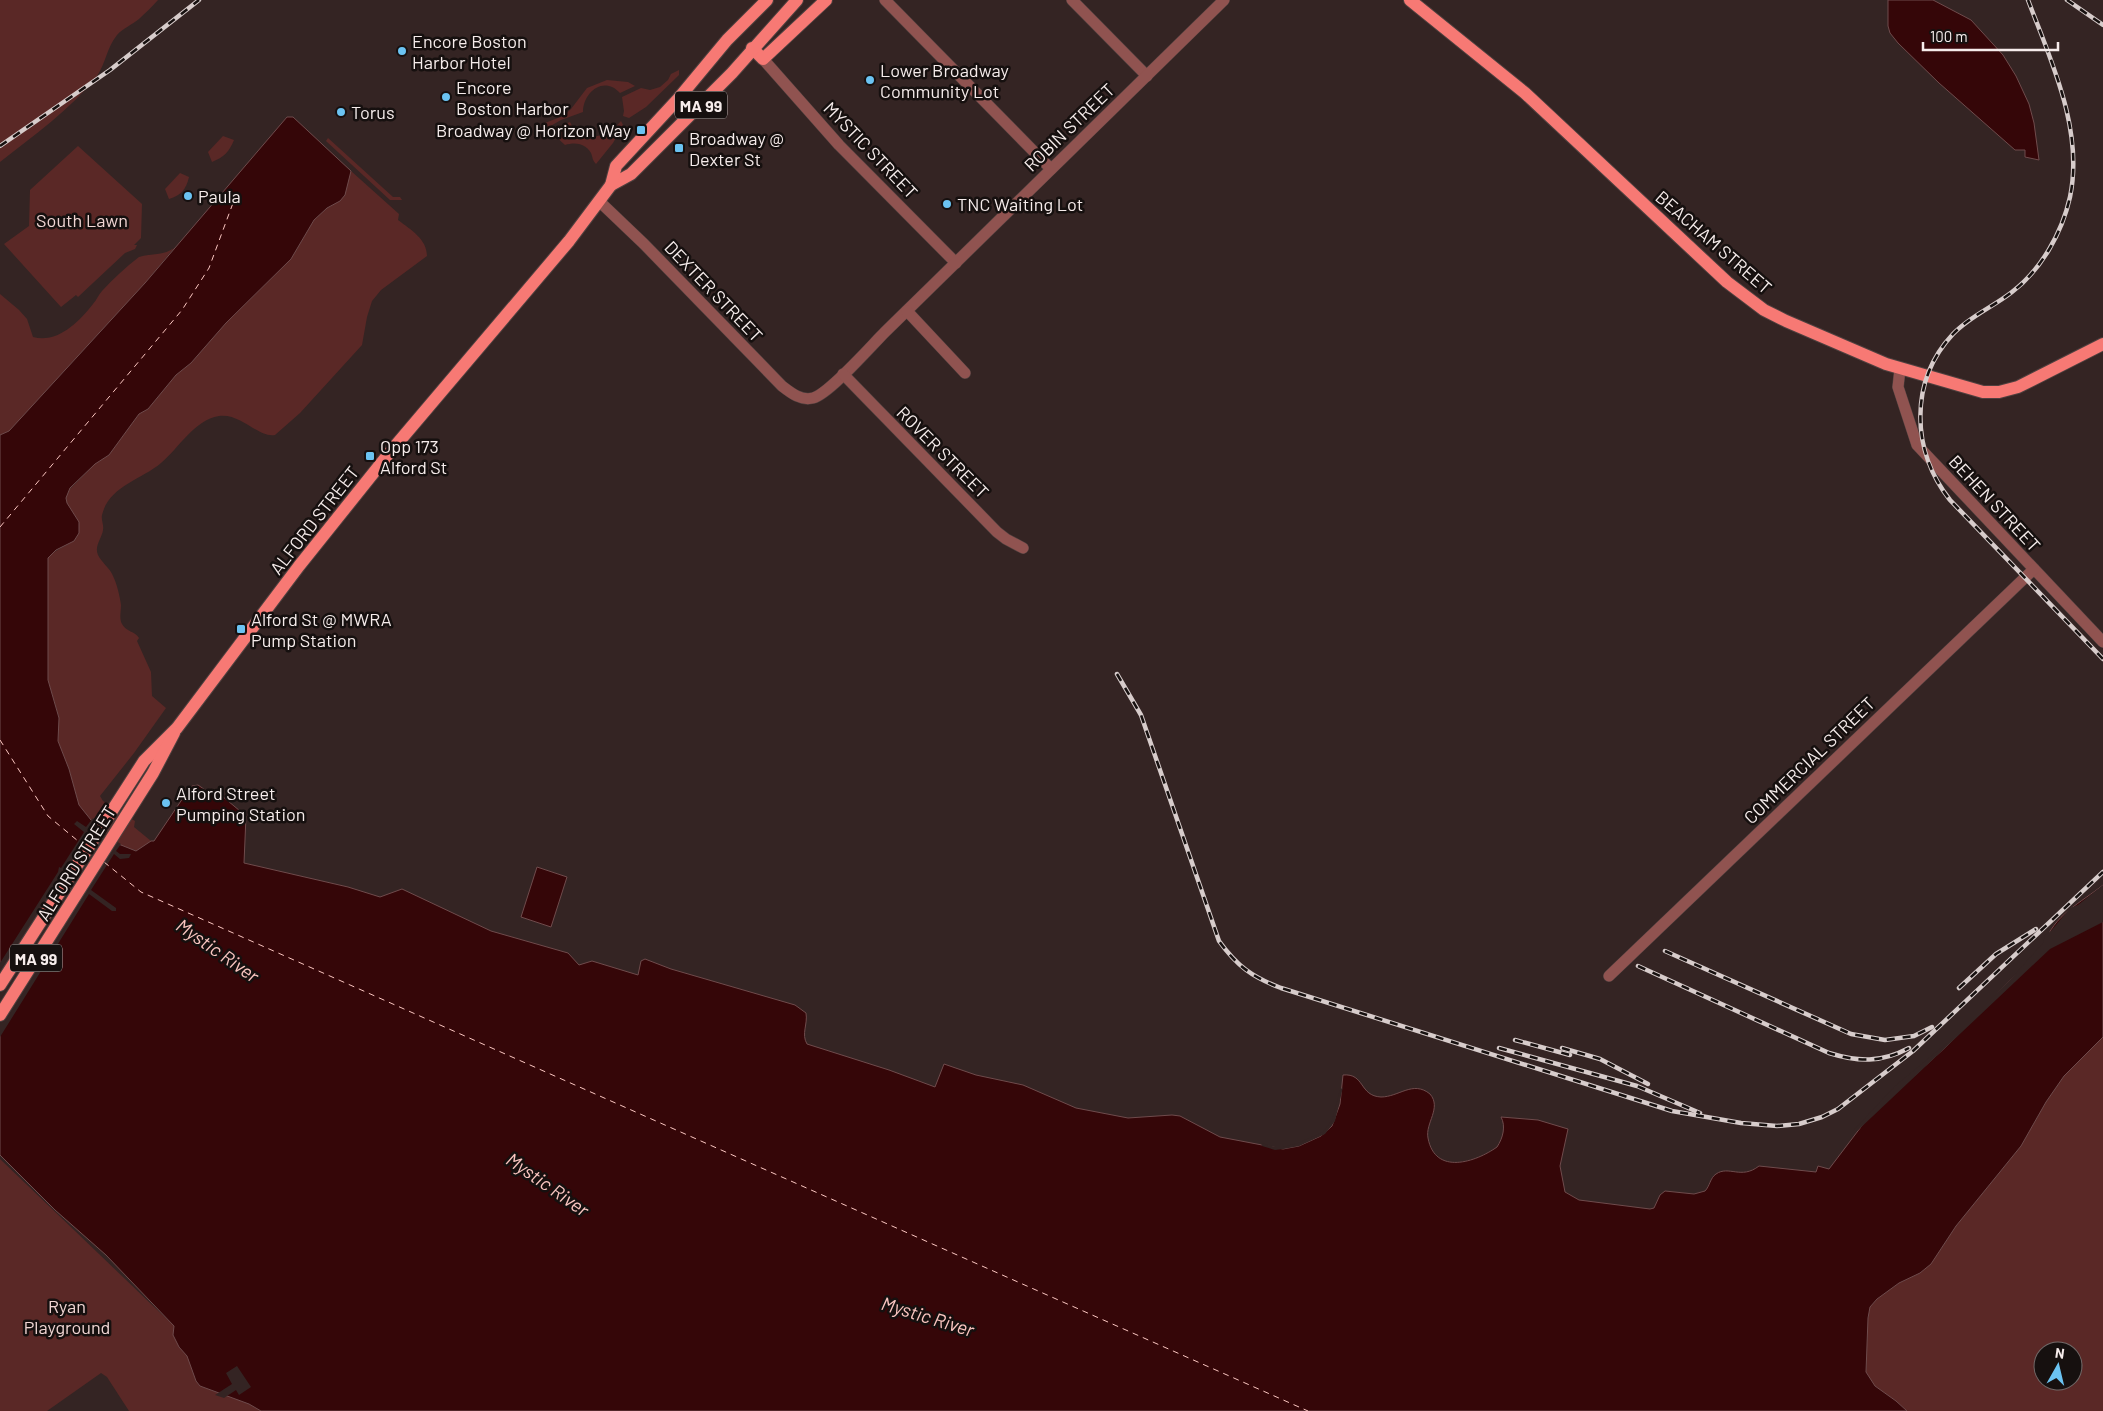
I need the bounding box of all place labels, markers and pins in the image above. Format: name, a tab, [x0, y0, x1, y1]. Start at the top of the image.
place label: Encore Boston Harbor Hotel	[412, 30, 527, 73]
marker: Encore Boston Harbor Hotel	[396, 45, 408, 57]
place label: Lower Broadway Community Lot	[880, 59, 1009, 102]
marker: Lower Broadway Community Lot	[864, 74, 876, 86]
place label: Encore Boston Harbor	[456, 76, 569, 119]
marker: Encore Boston Harbor	[440, 91, 452, 103]
place label: Torus	[351, 101, 395, 123]
marker: Torus	[335, 106, 347, 118]
place label: Broadway @ Horizon Way	[436, 119, 631, 141]
marker: Broadway @ Horizon Way	[635, 124, 647, 136]
place label: Broadway @ Dexter St	[689, 127, 784, 170]
marker: Broadway @ Dexter St	[673, 142, 685, 154]
place label: Paula	[198, 185, 241, 207]
marker: Paula	[182, 190, 194, 202]
place label: TNC Waiting Lot	[957, 193, 1083, 215]
marker: TNC Waiting Lot	[941, 198, 953, 210]
place label: Opp 173 Alford St	[380, 435, 447, 478]
marker: Opp 173 Alford St	[364, 450, 376, 462]
place label: Alford St @ MWRA Pump Station	[251, 608, 392, 651]
marker: Alford St @ MWRA Pump Station	[235, 623, 247, 635]
place label: Alford Street Pumping Station	[176, 782, 306, 825]
marker: Alford Street Pumping Station	[160, 797, 172, 809]

